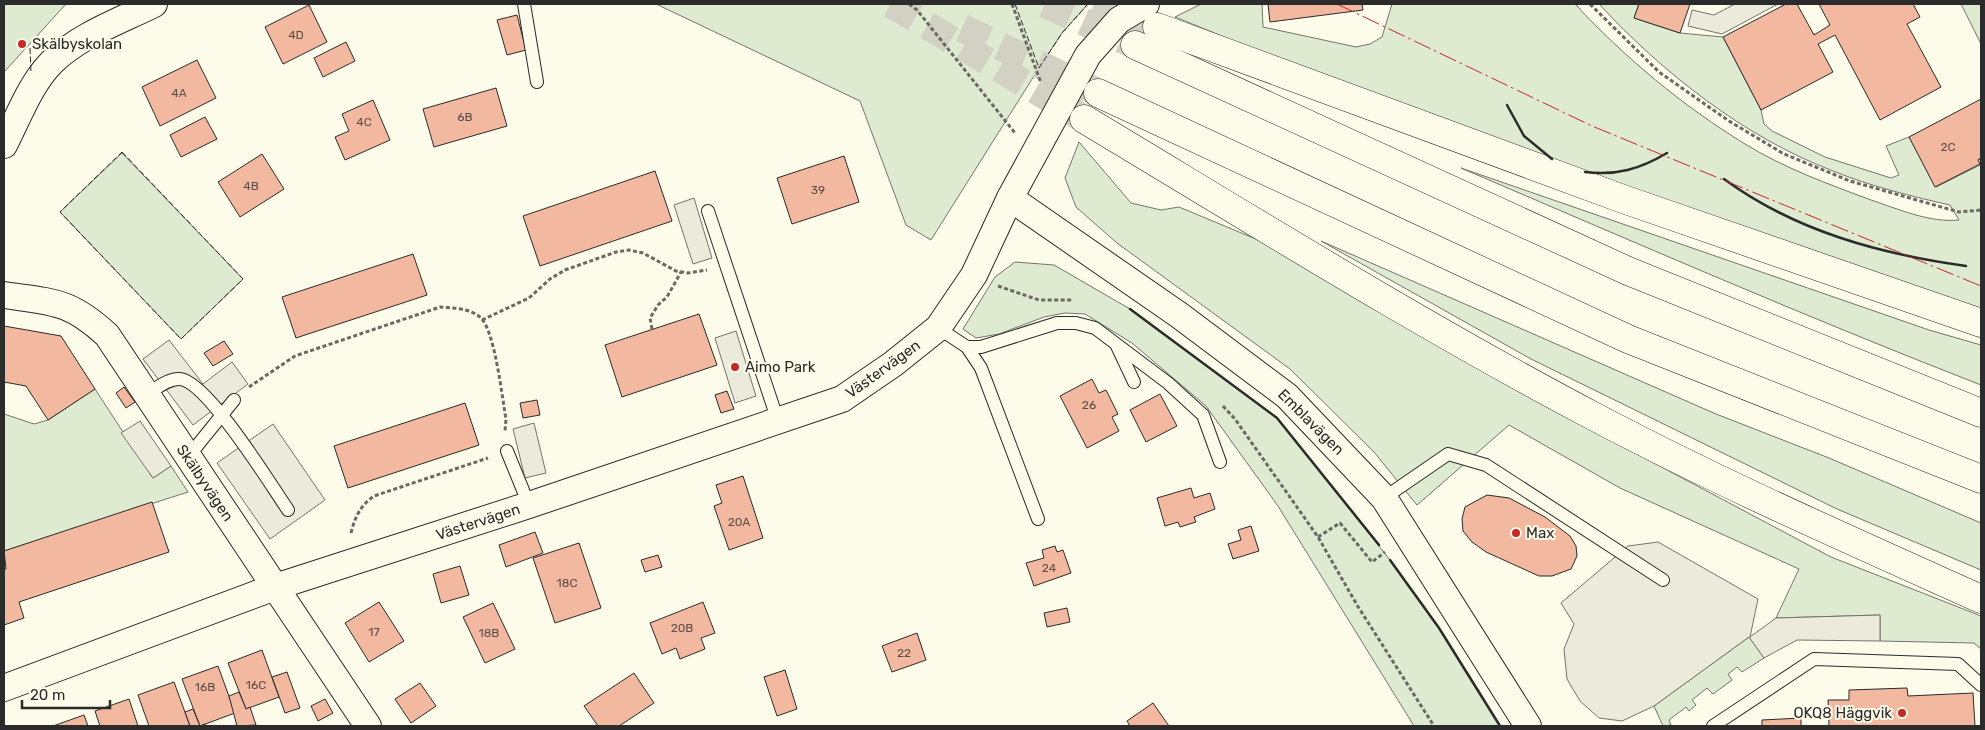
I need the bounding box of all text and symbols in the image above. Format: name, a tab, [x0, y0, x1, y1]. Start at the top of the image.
house number: 4D	[288, 28, 304, 42]
place label: Skälbyskolan	[32, 35, 122, 53]
marker: Skälbyskolan	[16, 38, 28, 50]
house number: 4A	[171, 86, 187, 100]
house number: 6B	[457, 110, 473, 124]
house number: 4C	[356, 115, 372, 129]
house number: 2C	[1940, 140, 1956, 154]
house number: 4B	[243, 179, 259, 193]
house number: 39	[811, 183, 825, 197]
street label: Västervägen	[842, 336, 924, 402]
place label: Aimo Park	[745, 358, 816, 376]
marker: Aimo Park	[729, 361, 741, 373]
street label: Emblavägen	[1274, 385, 1348, 459]
house number: 26	[1082, 398, 1096, 412]
street label: Skälbyvägen	[173, 441, 237, 525]
street label: Västervägen	[434, 500, 522, 544]
house number: 20A	[728, 515, 750, 529]
place label: Max	[1526, 524, 1554, 542]
marker: Max	[1510, 527, 1522, 539]
house number: 24	[1042, 561, 1057, 575]
house number: 18C	[557, 576, 577, 590]
house number: 20B	[671, 621, 693, 635]
house number: 17	[368, 625, 380, 639]
house number: 18B	[479, 626, 499, 640]
house number: 22	[897, 646, 911, 660]
scale bar	[22, 678, 110, 710]
house number: 16C	[246, 678, 266, 692]
house number: 16B	[195, 680, 215, 694]
text: 20 m	[30, 686, 65, 704]
place label: OKQ8 Häggvik	[1793, 704, 1892, 722]
marker: OKQ8 Häggvik	[1896, 707, 1908, 719]

